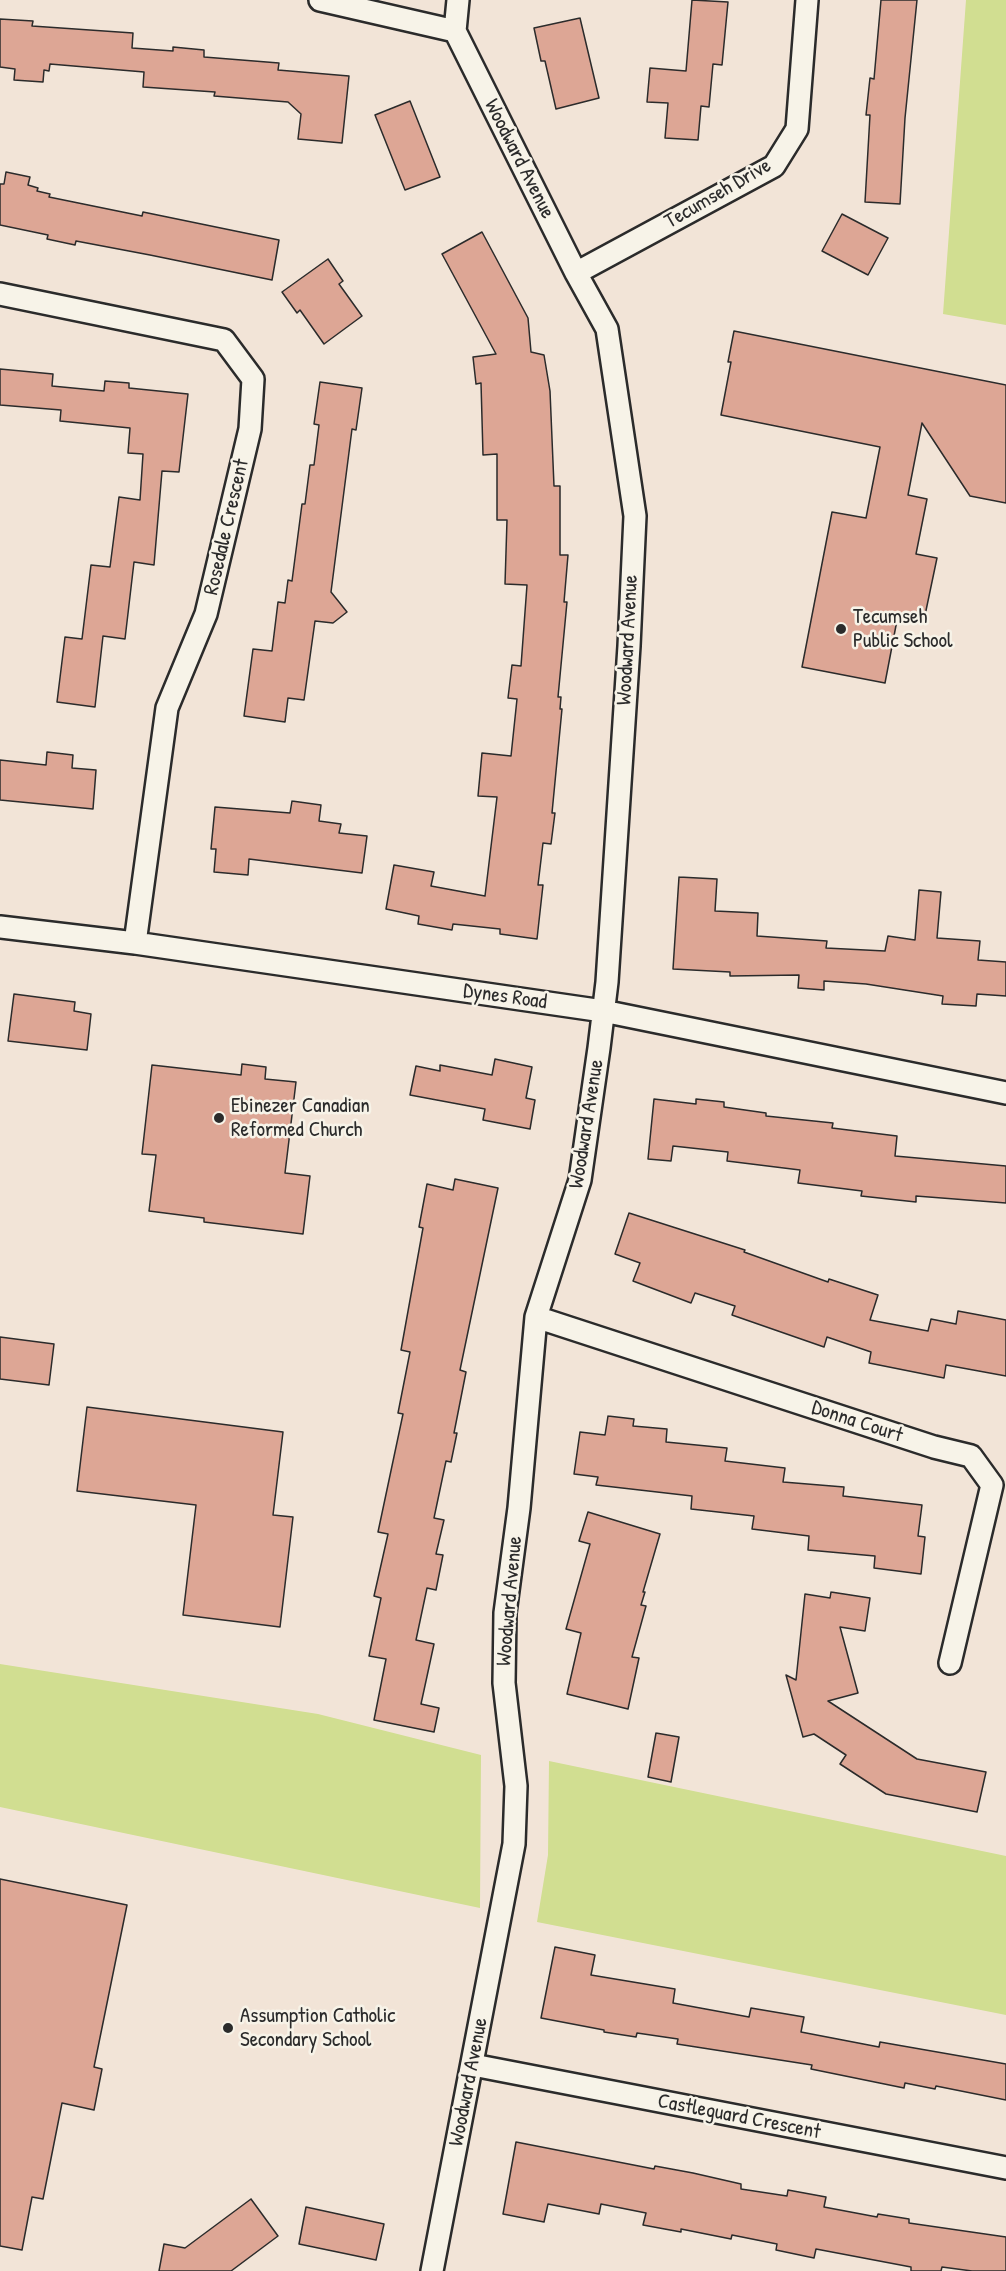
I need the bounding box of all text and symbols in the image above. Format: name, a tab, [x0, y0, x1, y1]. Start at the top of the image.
street label: Woodward Avenue	[478, 95, 560, 223]
street label: Tecumseh Drive	[660, 153, 776, 235]
street label: Rosedale Crescent	[199, 456, 255, 598]
street label: Woodward Avenue	[612, 574, 644, 706]
place label: Tecumseh Public School	[853, 604, 953, 654]
marker: Tecumseh Public School	[834, 622, 848, 636]
street label: Dynes Road	[462, 979, 548, 1015]
street label: Woodward Avenue	[564, 1058, 610, 1190]
place label: Ebinezer Canadian Reformed Church	[231, 1093, 370, 1143]
marker: Ebinezer Canadian Reformed Church	[212, 1111, 226, 1125]
street label: Donna Court	[808, 1395, 906, 1449]
street label: Woodward Avenue	[492, 1535, 528, 1667]
place label: Assumption Catholic Secondary School	[240, 2003, 395, 2053]
street label: Woodward Avenue	[444, 2016, 494, 2148]
marker: Assumption Catholic Secondary School	[221, 2021, 235, 2035]
street label: Castleguard Crescent	[655, 2089, 823, 2145]

